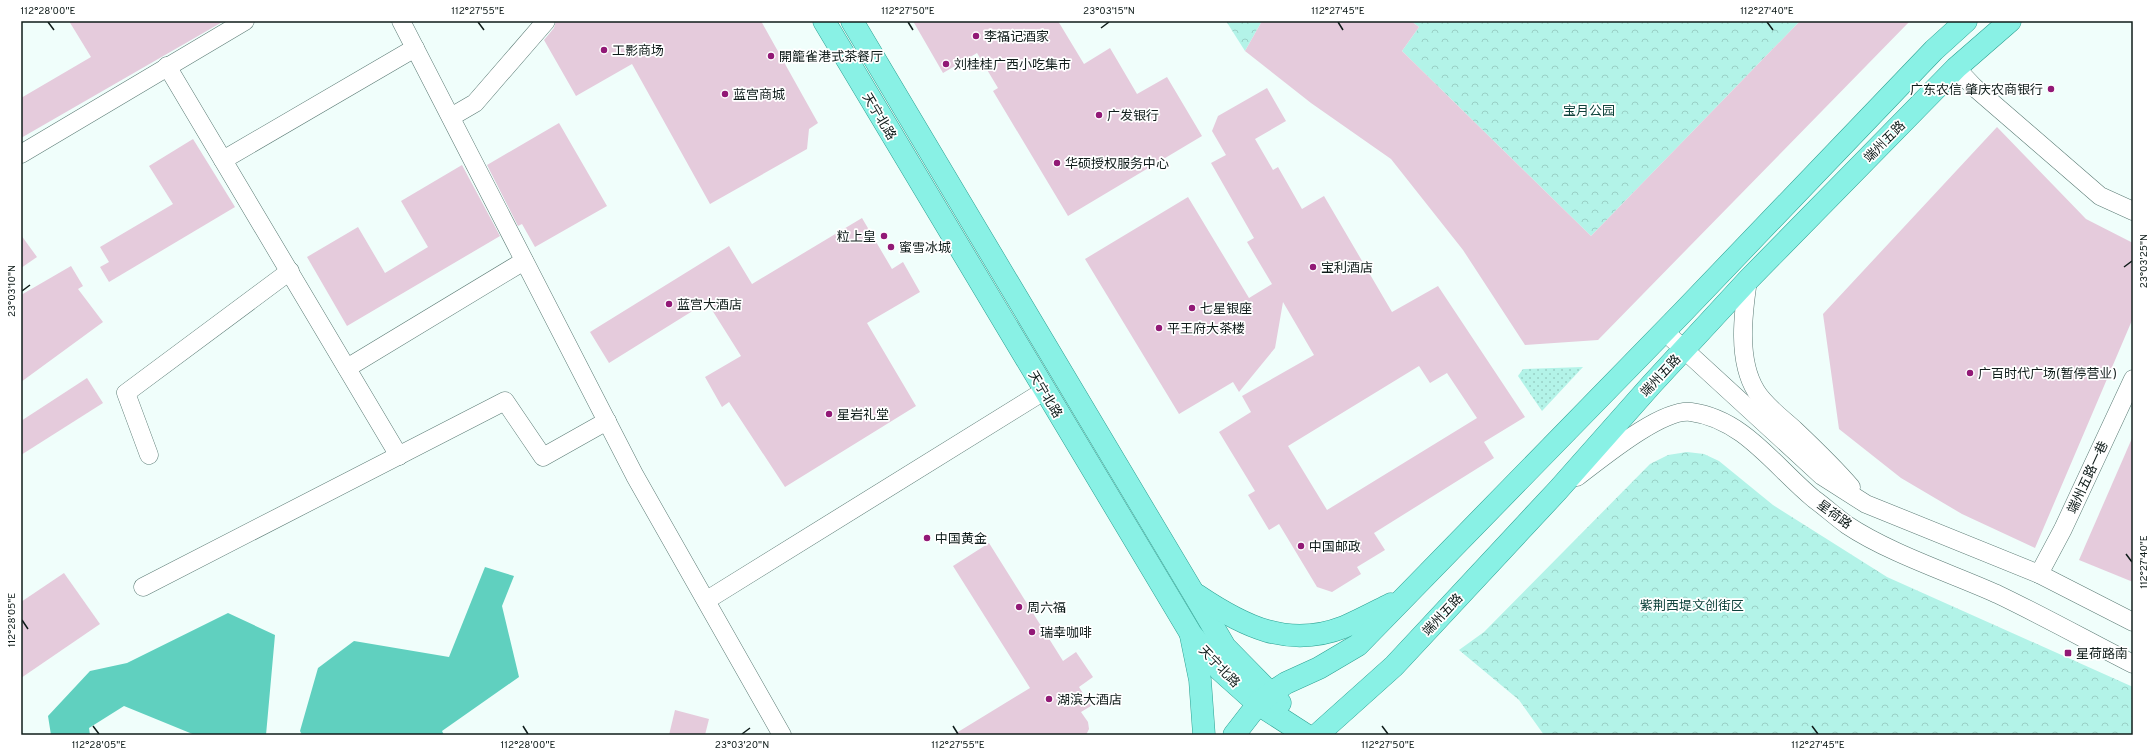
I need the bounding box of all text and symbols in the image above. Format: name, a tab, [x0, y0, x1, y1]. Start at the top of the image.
text: 112°28'00"E	[21, 5, 75, 18]
text: 112°27'55"E	[451, 5, 505, 18]
text: 112°27'50"E	[881, 5, 935, 18]
text: 23°03'15"N	[1083, 5, 1135, 18]
text: 112°27'45"E	[1311, 5, 1365, 18]
text: 112°27'40"E	[1740, 5, 1794, 18]
place label: 李福记酒家	[984, 29, 1049, 46]
marker: 李福记酒家	[971, 31, 981, 41]
place label: 工影商场	[612, 43, 664, 60]
marker: 工影商场	[599, 45, 609, 55]
place label: 開籠雀港式茶餐厅	[779, 50, 883, 66]
marker: 開籠雀港式茶餐厅	[766, 51, 776, 61]
place label: 刘桂桂广西小吃集市	[954, 57, 1071, 74]
marker: 刘桂桂广西小吃集市	[941, 59, 951, 69]
place label: 广东农信 肇庆农商银行	[1910, 82, 2043, 99]
marker: 广东农信 肇庆农商银行	[2046, 84, 2056, 94]
place label: 蓝宫商城	[733, 87, 785, 104]
marker: 蓝宫商城	[720, 89, 730, 99]
street label: 天宁北路	[858, 90, 899, 143]
park label: 宝月公园	[1563, 104, 1615, 120]
place label: 广发银行	[1107, 109, 1159, 125]
marker: 广发银行	[1094, 110, 1104, 120]
street label: 端州五路	[1861, 118, 1909, 166]
place label: 华硕授权服务中心	[1065, 156, 1169, 173]
marker: 华硕授权服务中心	[1052, 158, 1062, 168]
place label: 粒上皇	[837, 229, 876, 246]
marker: 粒上皇	[879, 231, 889, 241]
text: 23°03'25"N	[2138, 234, 2151, 288]
place label: 蜜雪冰城	[899, 241, 951, 257]
marker: 蜜雪冰城	[886, 242, 896, 252]
place label: 宝利酒店	[1321, 261, 1373, 277]
marker: 宝利酒店	[1308, 262, 1318, 272]
text: 23°03'10"N	[6, 265, 19, 317]
place label: 蓝宫大酒店	[677, 298, 742, 314]
marker: 蓝宫大酒店	[664, 299, 674, 309]
place label: 七星银座	[1200, 301, 1252, 318]
marker: 七星银座	[1187, 303, 1197, 313]
place label: 平王府大茶楼	[1167, 321, 1245, 338]
marker: 平王府大茶楼	[1154, 323, 1164, 333]
street label: 端州五路	[1637, 351, 1685, 401]
place label: 广百时代广场(暂停营业)	[1978, 366, 2117, 383]
street label: 天宁北路	[1024, 368, 1065, 421]
marker: 广百时代广场(暂停营业)	[1965, 368, 1975, 378]
place label: 星岩礼堂	[837, 407, 889, 424]
marker: 星岩礼堂	[824, 409, 834, 419]
street label: 端州五路一巷	[2064, 439, 2113, 517]
street label: 星荷路	[1813, 498, 1854, 534]
place label: 中国黄金	[935, 531, 987, 548]
marker: 中国黄金	[922, 533, 932, 543]
text: 112°27'40"E	[2138, 535, 2151, 589]
place label: 中国邮政	[1309, 540, 1361, 556]
marker: 中国邮政	[1296, 541, 1306, 551]
street label: 端州五路	[1419, 590, 1467, 640]
text: 112°28'05"E	[6, 593, 19, 647]
park label: 紫荆西堤文创街区	[1640, 598, 1744, 615]
place label: 周六福	[1027, 601, 1066, 617]
marker: 周六福	[1014, 602, 1024, 612]
place label: 瑞幸咖啡	[1040, 626, 1092, 642]
marker: 瑞幸咖啡	[1027, 627, 1037, 637]
street label: 天宁北路	[1195, 642, 1243, 692]
place label: 星荷路南	[2076, 647, 2128, 663]
marker: 星荷路南	[2063, 648, 2073, 658]
place label: 湖滨大酒店	[1057, 692, 1122, 709]
marker: 湖滨大酒店	[1044, 694, 1054, 704]
text: 112°28'05"E	[72, 739, 126, 752]
text: 112°28'00"E	[501, 739, 555, 752]
text: 23°03'20"N	[715, 739, 769, 752]
text: 112°27'55"E	[931, 739, 985, 752]
text: 112°27'50"E	[1361, 739, 1415, 752]
text: 112°27'45"E	[1791, 739, 1845, 752]

